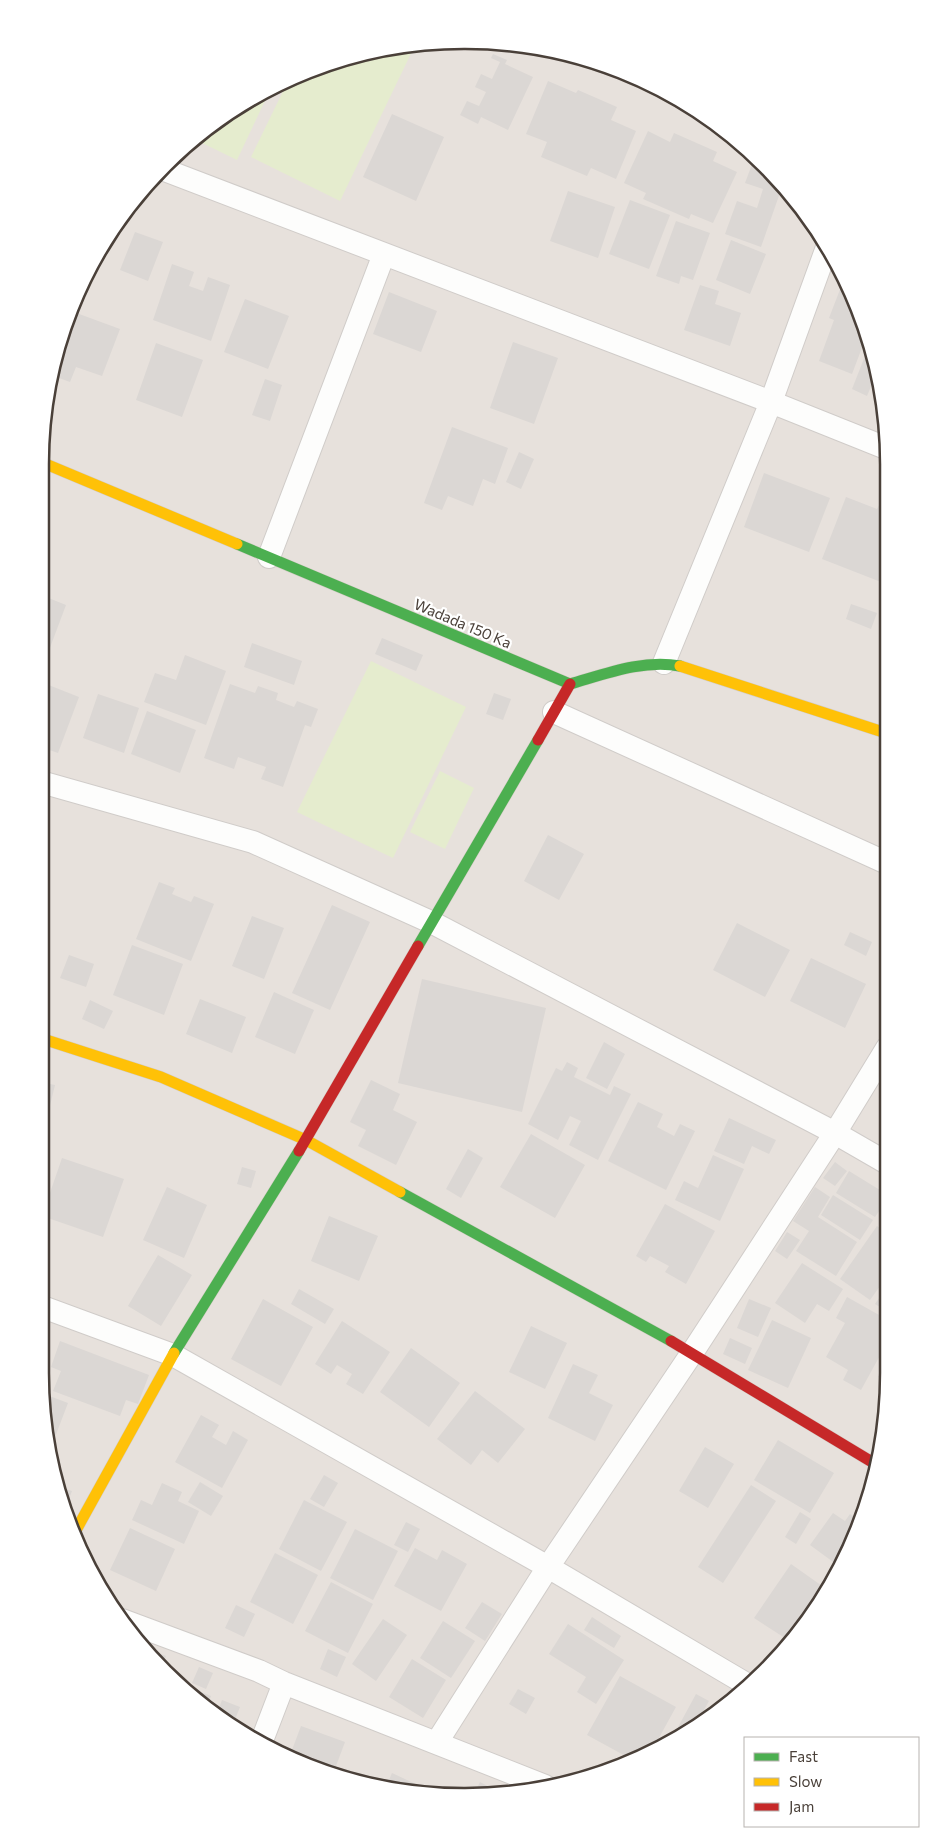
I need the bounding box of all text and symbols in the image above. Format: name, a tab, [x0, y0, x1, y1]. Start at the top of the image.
street label: Wadada 150 Ka	[412, 594, 514, 652]
legend	[744, 1737, 919, 1827]
text: Fast	[789, 1747, 818, 1765]
text: Slow	[789, 1772, 822, 1790]
text: Jam	[789, 1797, 814, 1815]

